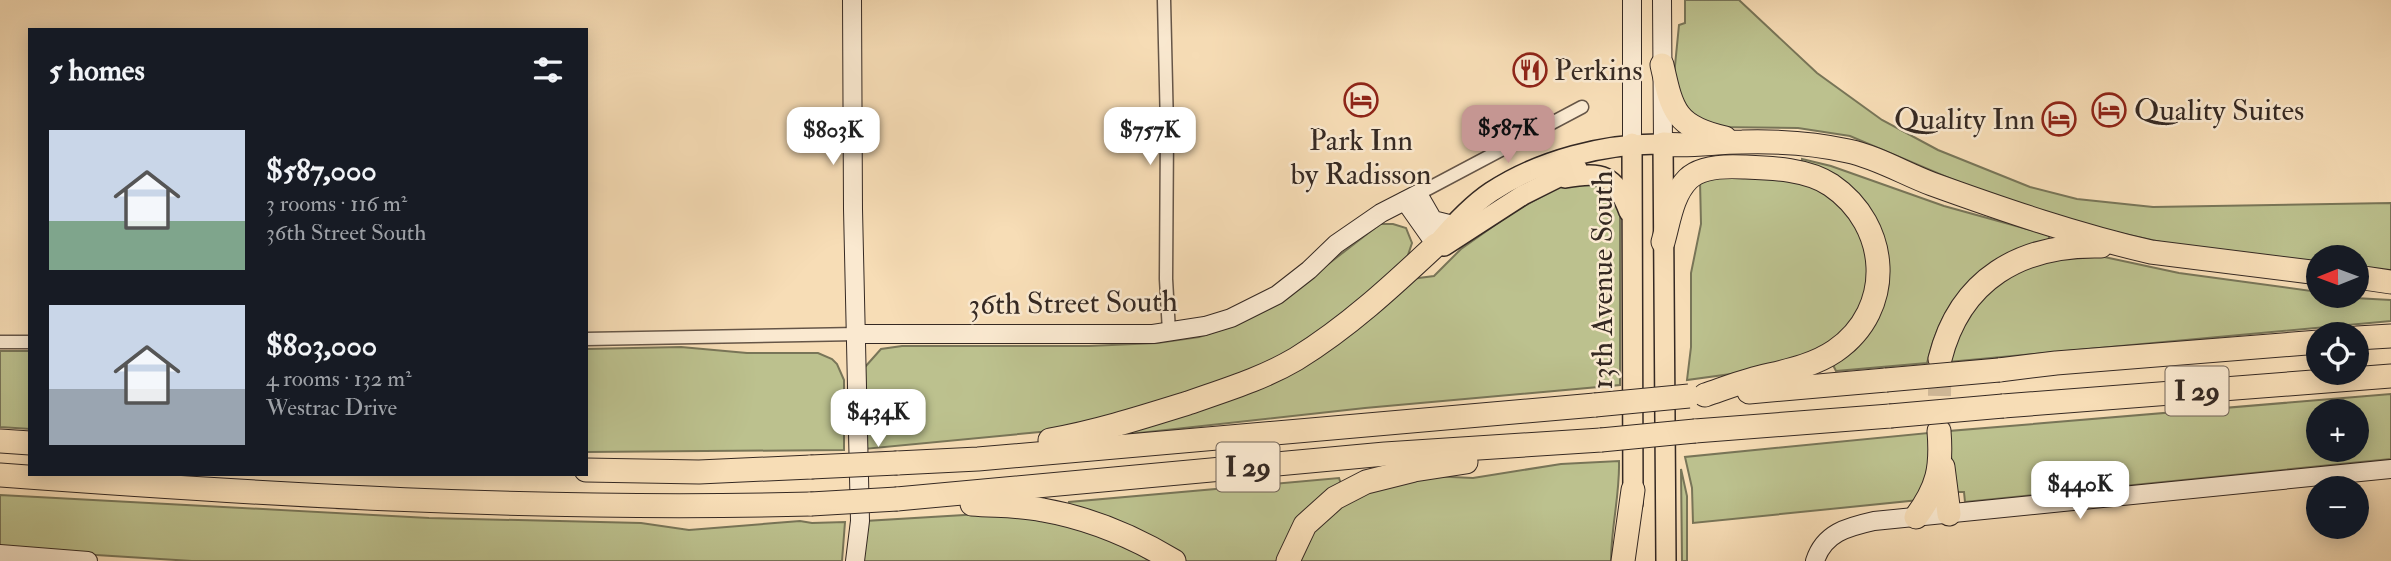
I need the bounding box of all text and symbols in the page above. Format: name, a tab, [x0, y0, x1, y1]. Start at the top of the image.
icon: filters	[529, 51, 567, 89]
restaurant icon: Perkins	[1511, 51, 1549, 89]
text: 5 homes	[49, 52, 145, 89]
place label: Perkins	[1554, 52, 1642, 89]
hotel icon: Park Inn by Radisson	[1342, 81, 1380, 119]
hotel icon: Quality Suites	[2090, 91, 2128, 129]
place label: Quality Suites	[2134, 92, 2304, 129]
hotel icon: Quality Inn	[2040, 100, 2078, 138]
place label: Quality Inn	[1894, 101, 2035, 138]
pin: $587K	[1459, 106, 1557, 165]
pin: $803K	[784, 108, 882, 167]
pin: $757K	[1101, 108, 1199, 167]
text: $587K	[1478, 113, 1538, 142]
text: $803K	[803, 115, 863, 144]
text: $757K	[1120, 115, 1180, 144]
place label: Park Inn by Radisson	[1290, 122, 1432, 193]
text: $587,000	[266, 152, 377, 189]
icon: home	[105, 158, 189, 242]
street label: 13th Avenue South	[1584, 170, 1621, 390]
text: 3 rooms · 116 m²	[266, 189, 407, 218]
text: 36th Street South	[266, 218, 426, 247]
north arrow	[2306, 245, 2370, 308]
map controls	[2306, 245, 2369, 539]
street label: 36th Street South	[968, 283, 1178, 323]
button: locate	[2306, 322, 2369, 385]
text: $803,000	[266, 327, 377, 364]
icon: home	[105, 333, 189, 417]
text: 4 rooms · 132 m²	[266, 364, 412, 393]
road number: I 29	[2166, 366, 2228, 416]
pin: $434K	[829, 390, 927, 449]
text: Westrac Drive	[266, 393, 397, 422]
text: $434K	[847, 397, 909, 426]
button: +	[2306, 399, 2369, 462]
road number: I 29	[1216, 442, 1280, 491]
pin: $440K	[2031, 462, 2129, 521]
text: $440K	[2047, 469, 2113, 498]
button: −	[2306, 476, 2369, 539]

